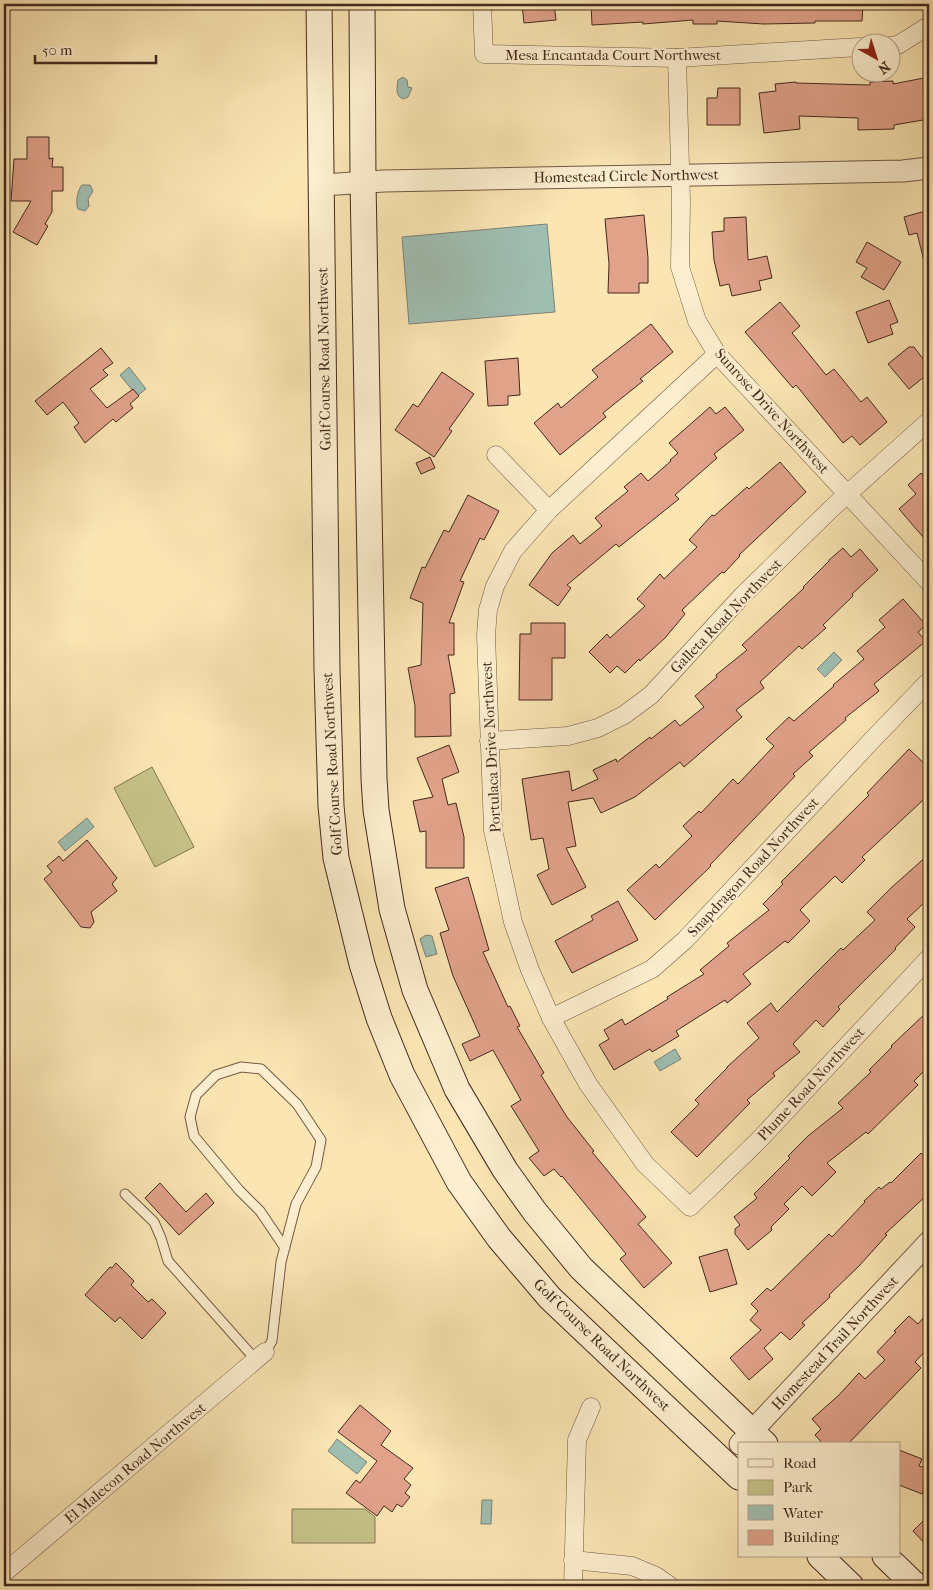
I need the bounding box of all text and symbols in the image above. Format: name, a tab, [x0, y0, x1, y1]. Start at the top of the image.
scale bar	[35, 32, 156, 64]
north arrow	[850, 32, 900, 82]
text: 50 m	[42, 41, 73, 59]
street label: Mesa Encantada Court Northwest	[505, 46, 722, 64]
text: N	[874, 58, 893, 78]
street label: Homestead Circle Northwest	[533, 165, 719, 187]
street label: Golf Course Road Northwest	[313, 267, 335, 451]
street label: Sunrose Drive Northwest	[711, 345, 833, 478]
street label: Galleta Road Northwest	[666, 554, 786, 677]
street label: Portulaca Drive Northwest	[477, 660, 504, 833]
street label: Golf Course Road Northwest	[318, 671, 346, 856]
street label: Snapdragon Road Northwest	[683, 793, 823, 941]
street label: Plume Road Northwest	[754, 1023, 869, 1145]
street label: Homestead Trail Northwest	[768, 1271, 903, 1414]
street label: Golf Course Road Northwest	[530, 1275, 675, 1416]
street label: El Malecon Road Northwest	[61, 1398, 210, 1527]
legend	[738, 1442, 900, 1558]
text: Road	[783, 1454, 817, 1472]
text: Park	[783, 1478, 813, 1496]
text: Water	[782, 1504, 823, 1522]
text: Building	[783, 1528, 840, 1546]

